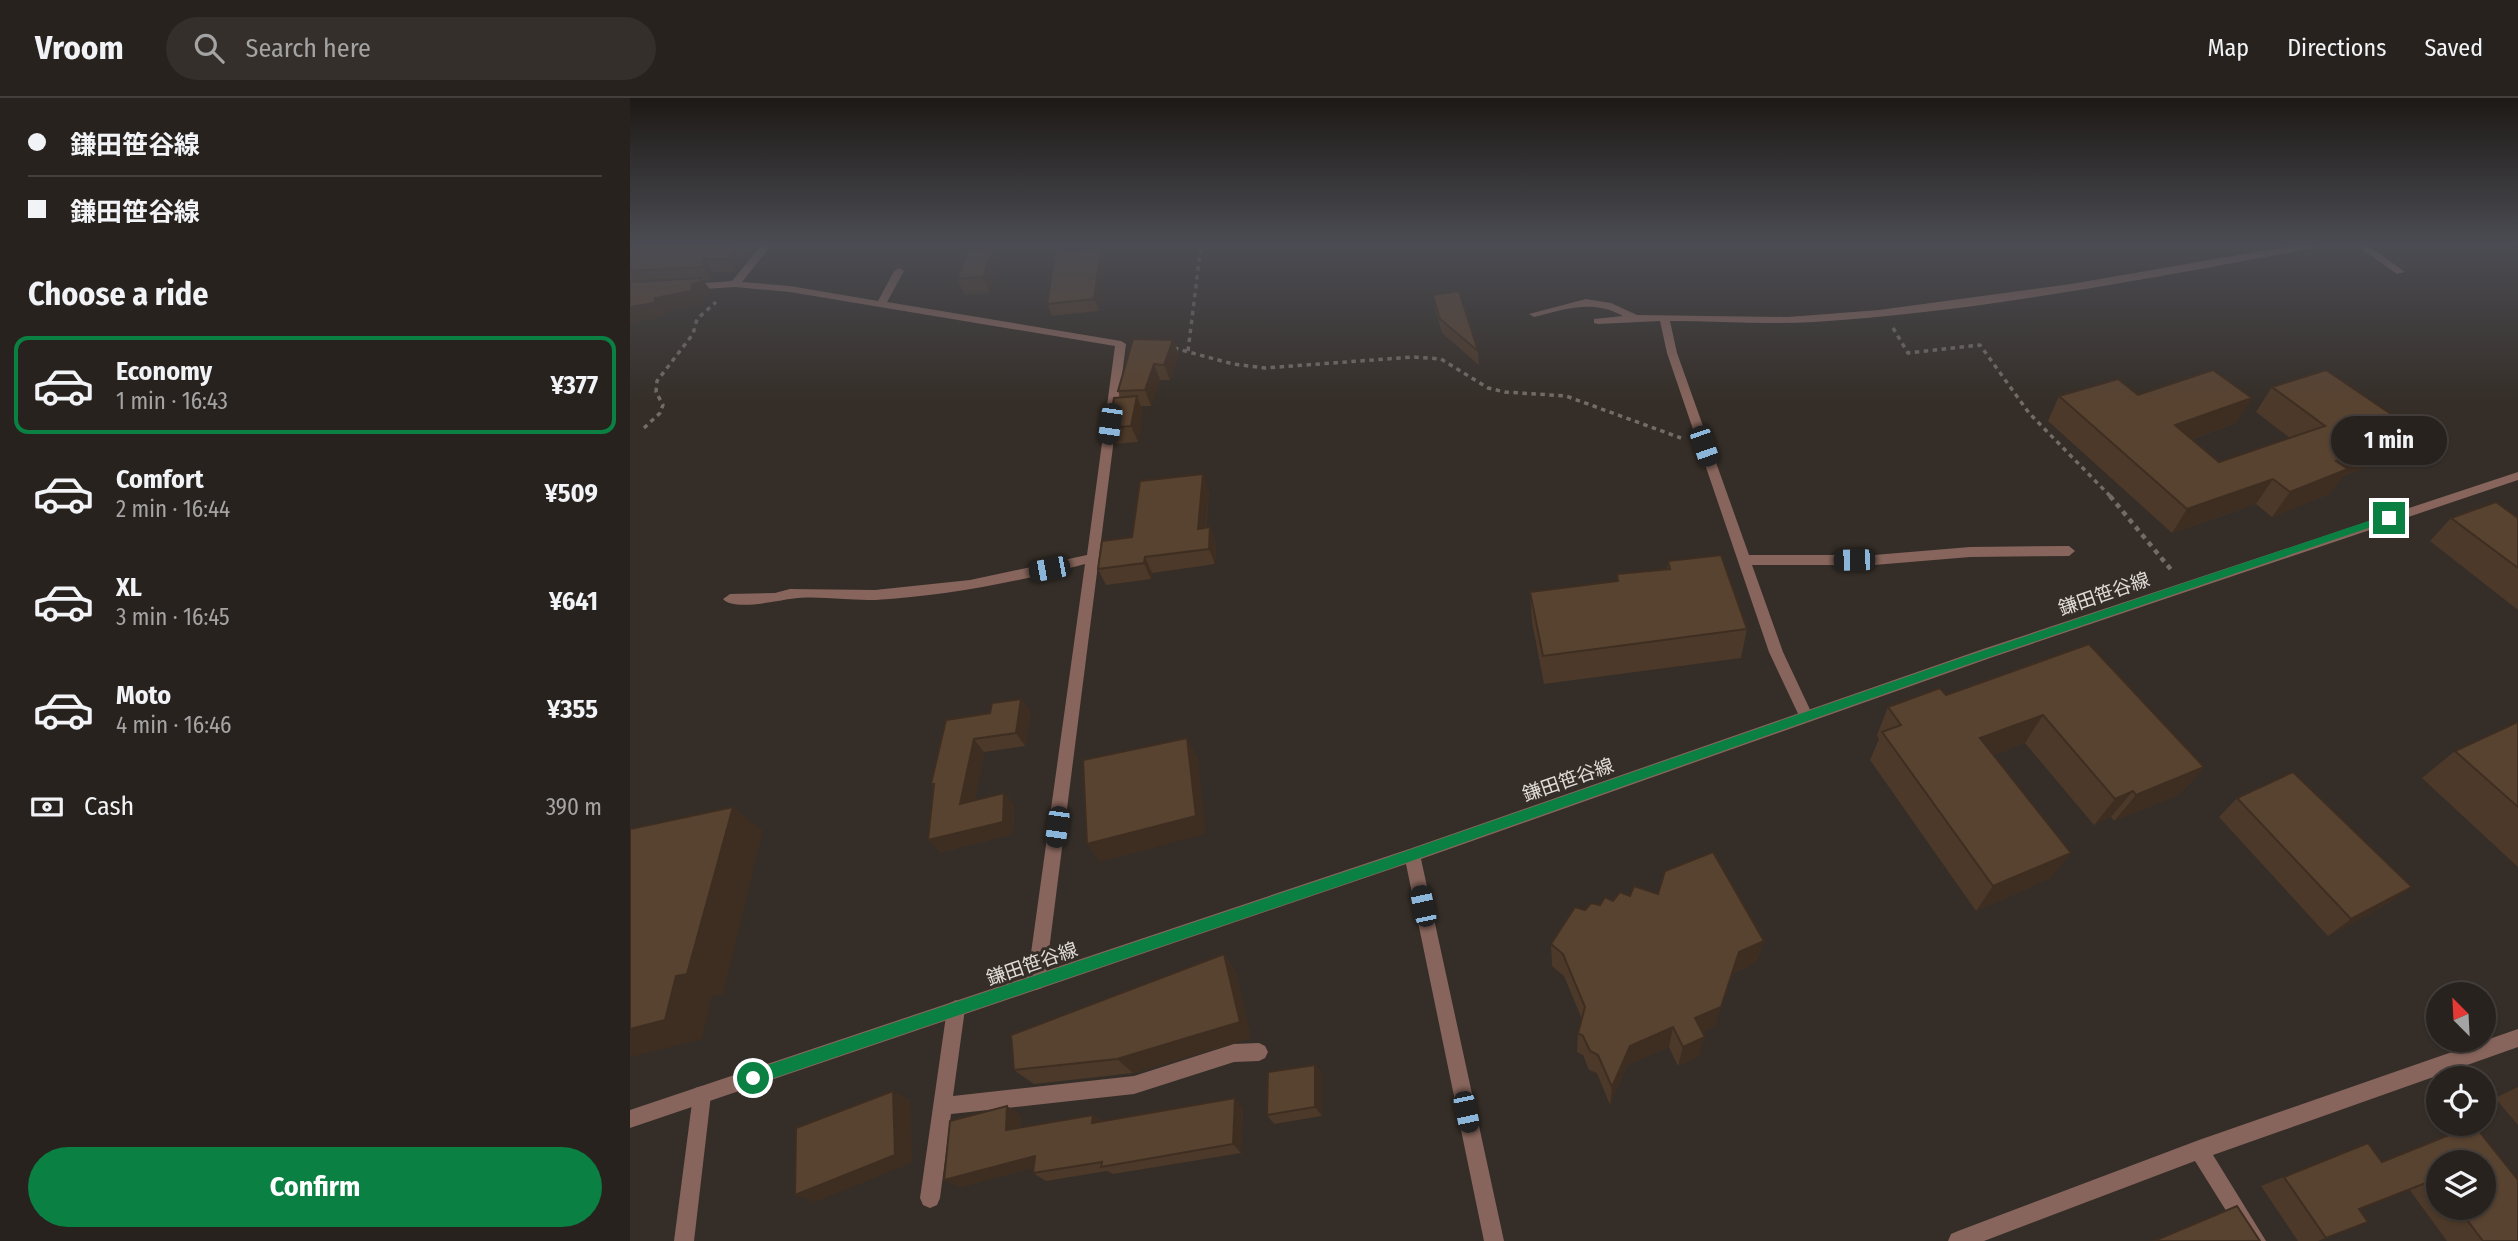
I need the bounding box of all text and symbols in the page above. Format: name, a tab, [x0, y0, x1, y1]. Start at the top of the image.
search box	[166, 17, 656, 80]
text: Vroom	[35, 28, 124, 68]
icon: search	[190, 29, 228, 67]
text: Search here	[246, 33, 371, 64]
text: Map	[2208, 34, 2249, 62]
text: Directions	[2287, 34, 2386, 62]
text: Saved	[2424, 34, 2483, 62]
text: 鎌田笹谷線	[70, 130, 200, 161]
text: 鎌田笹谷線	[70, 197, 200, 228]
text: Choose a ride	[28, 275, 209, 313]
icon: car	[32, 354, 95, 417]
text: Economy	[116, 356, 212, 387]
text: ¥377	[550, 370, 598, 401]
text: 1 min · 16:43	[116, 387, 228, 415]
car	[1097, 402, 1124, 446]
callout: 1 min	[2331, 416, 2447, 466]
car	[1688, 423, 1721, 469]
text: 1 min	[2364, 426, 2414, 454]
icon: car	[32, 462, 95, 525]
text: Comfort	[116, 464, 204, 495]
text: ¥509	[545, 478, 598, 509]
text: 2 min · 16:44	[116, 495, 230, 523]
route end	[2373, 502, 2405, 534]
car	[1833, 549, 1876, 571]
car	[1027, 555, 1072, 583]
street label: 鎌田笹谷線	[2055, 568, 2153, 620]
icon: car	[32, 570, 95, 633]
text: XL	[116, 572, 142, 603]
text: ¥641	[549, 586, 598, 617]
text: 3 min · 16:45	[116, 603, 230, 631]
icon: car	[32, 678, 95, 741]
text: Moto	[116, 680, 171, 711]
text: ¥355	[547, 694, 598, 725]
text: 4 min · 16:46	[116, 711, 232, 739]
street label: 鎌田笹谷線	[1519, 754, 1617, 806]
icon: cash	[28, 788, 66, 826]
text: Cash	[84, 791, 134, 822]
text: 390 m	[546, 793, 602, 821]
car	[1044, 805, 1071, 849]
car	[1409, 883, 1438, 929]
street label: 鎌田笹谷線	[983, 938, 1081, 990]
north arrow	[2426, 982, 2496, 1052]
map controls	[2426, 982, 2496, 1220]
route start	[737, 1062, 769, 1094]
button: locate	[2426, 1066, 2496, 1136]
car	[1452, 1089, 1481, 1135]
button: Confirm	[28, 1147, 602, 1227]
button: layers	[2426, 1150, 2496, 1220]

